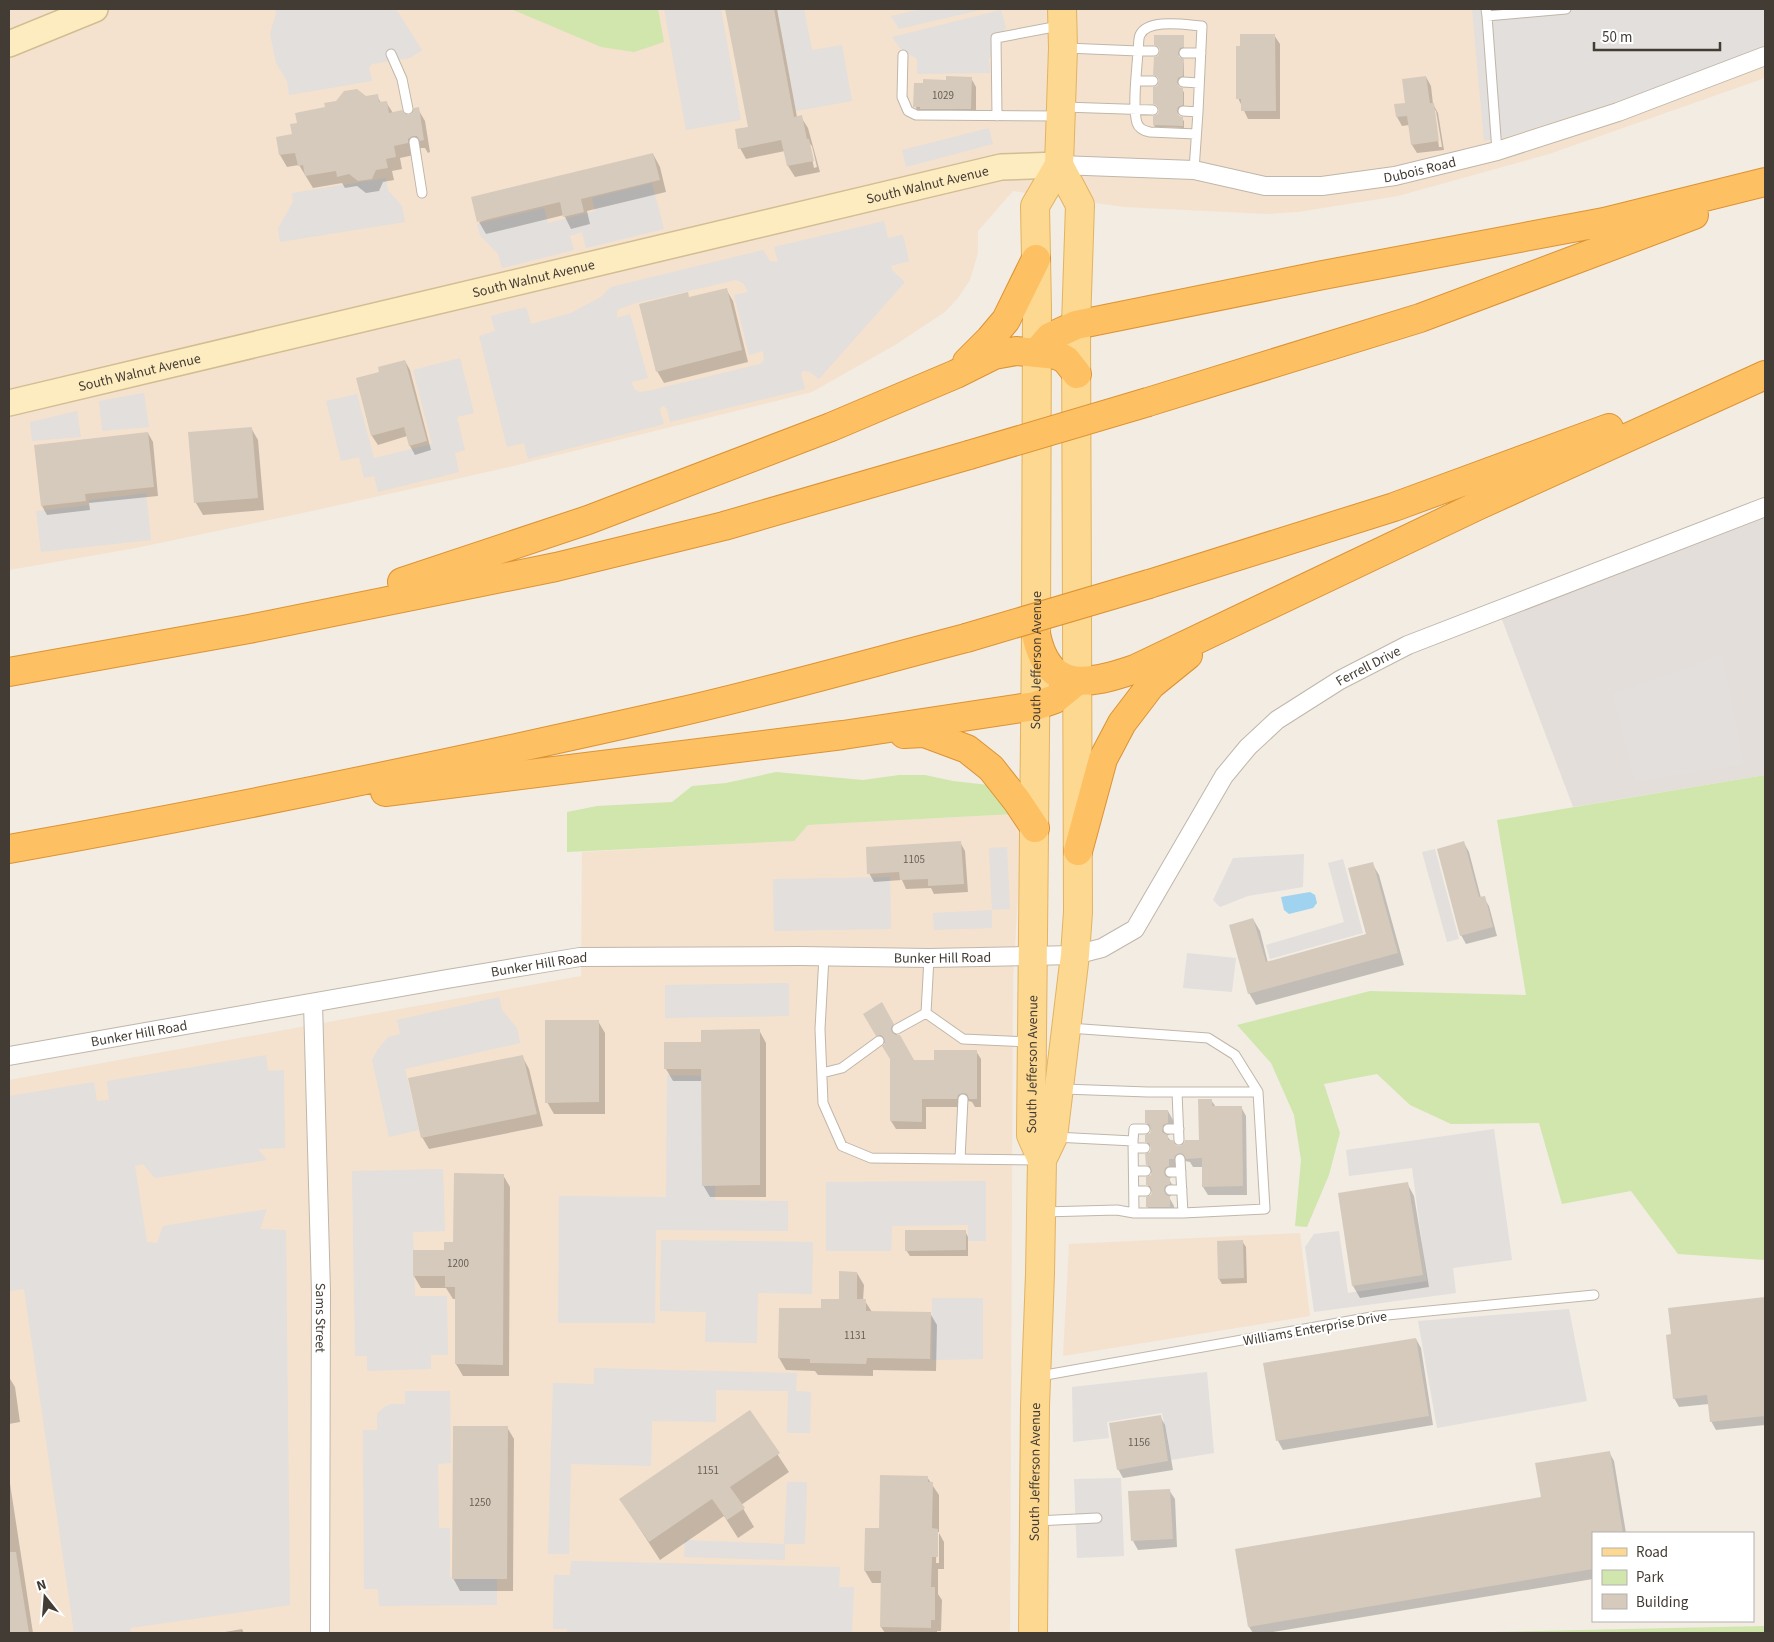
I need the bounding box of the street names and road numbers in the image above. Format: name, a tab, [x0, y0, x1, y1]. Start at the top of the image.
street label: Dubois Road	[1382, 152, 1458, 188]
street label: South Walnut Avenue	[864, 161, 991, 210]
street label: South Walnut Avenue	[470, 255, 597, 303]
street label: South Walnut Avenue	[76, 349, 203, 397]
street label: South Jefferson Avenue	[1026, 591, 1047, 730]
street label: Ferrell Drive	[1332, 641, 1405, 691]
street label: Bunker Hill Road	[489, 948, 587, 983]
street label: Bunker Hill Road	[894, 948, 991, 969]
street label: South Jefferson Avenue	[1022, 995, 1043, 1134]
street label: Bunker Hill Road	[89, 1016, 189, 1052]
street label: Sams Street	[310, 1283, 330, 1353]
street label: Williams Enterprise Drive	[1242, 1306, 1389, 1351]
street label: South Jefferson Avenue	[1025, 1403, 1046, 1541]

